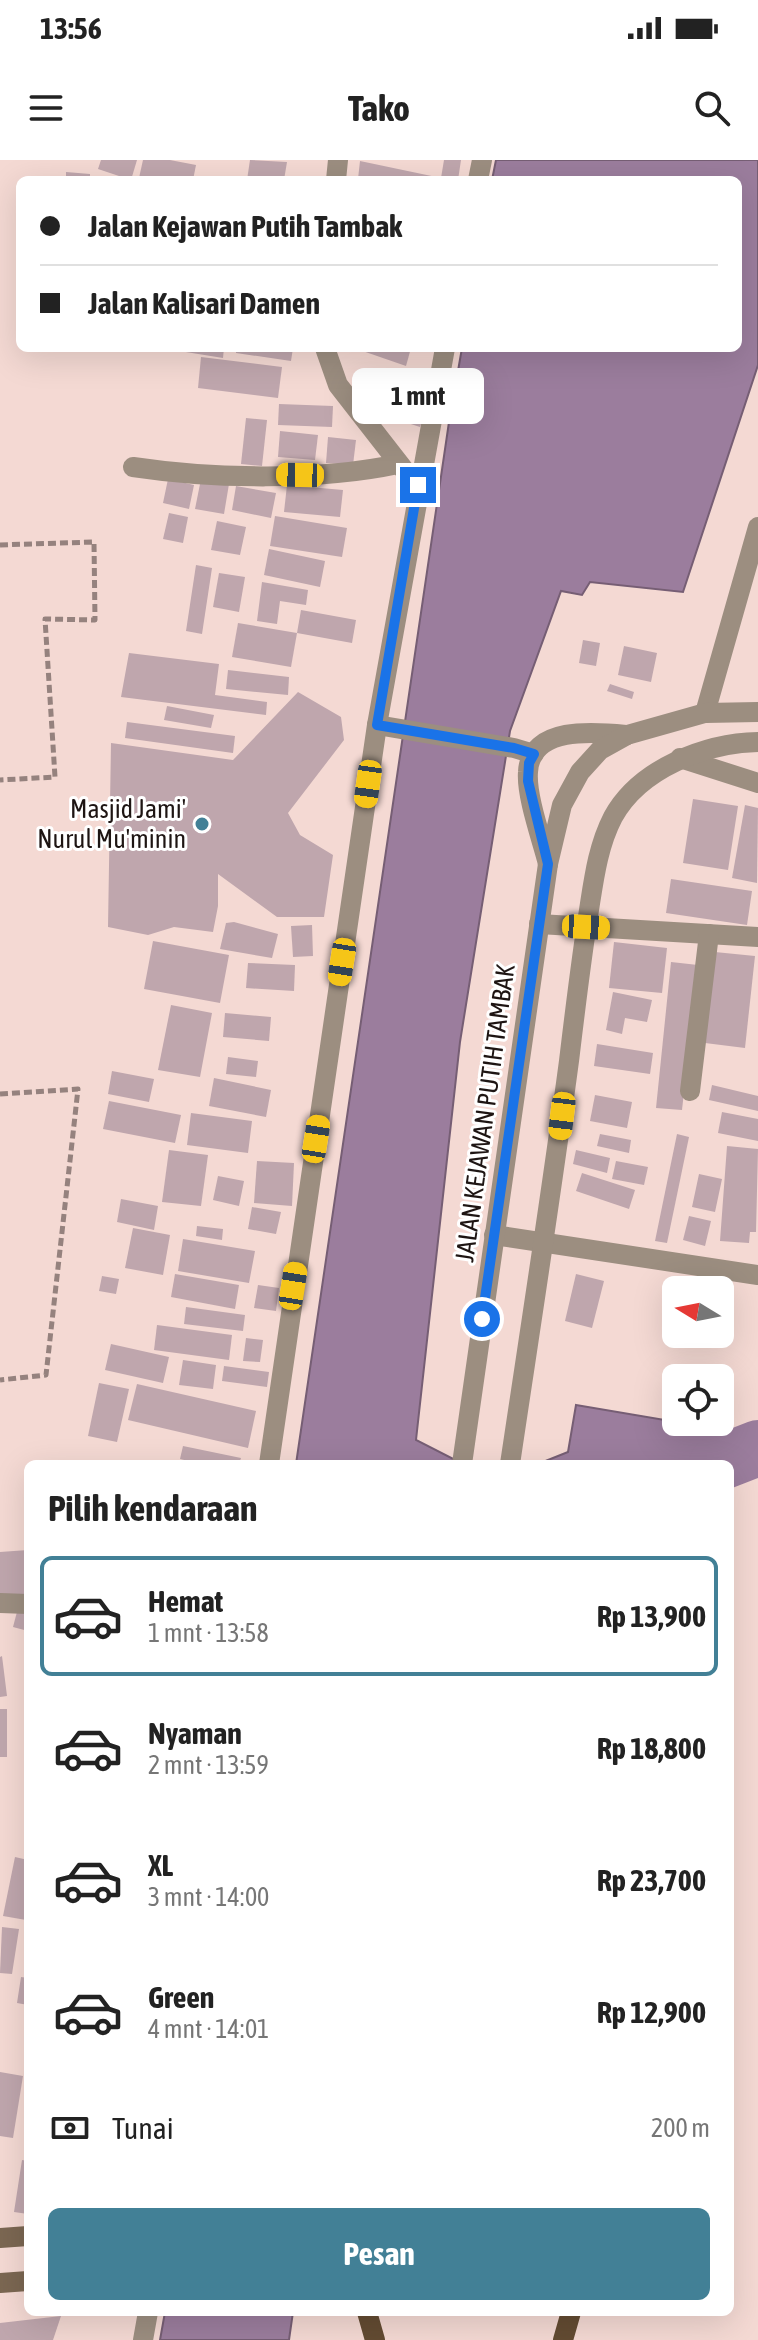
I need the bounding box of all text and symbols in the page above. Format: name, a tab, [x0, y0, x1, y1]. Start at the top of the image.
text: 13:56	[40, 11, 102, 45]
icon: menu	[24, 86, 68, 130]
icon: search	[690, 86, 734, 130]
text: Tako	[348, 87, 410, 129]
text: Jalan Kejawan Putih Tambak	[88, 209, 402, 243]
text: Jalan Kalisari Damen	[88, 286, 320, 320]
callout: 1 mnt	[352, 369, 484, 425]
text: 1 mnt	[391, 381, 445, 411]
car	[276, 463, 324, 487]
route end	[400, 467, 436, 503]
car	[353, 759, 383, 809]
place label: Masjid Jami' Nurul Mu'minin	[37, 794, 186, 854]
marker: Masjid Jami' Nurul Mu'minin	[193, 815, 211, 833]
car	[561, 914, 611, 940]
car	[326, 936, 358, 988]
street label: JALAN KEJAWAN PUTIH TAMBAK	[449, 962, 521, 1264]
car	[547, 1091, 577, 1141]
car	[300, 1113, 332, 1165]
car	[277, 1260, 309, 1312]
north arrow	[662, 1276, 734, 1348]
map controls	[662, 1276, 734, 1436]
route start	[464, 1301, 500, 1337]
button: locate	[662, 1364, 734, 1436]
text: Pilih kendaraan	[48, 1487, 257, 1529]
icon: car	[52, 1580, 124, 1652]
text: Hemat	[148, 1584, 223, 1618]
text: Rp 13,900	[597, 1599, 706, 1633]
text: 1 mnt · 13:58	[148, 1618, 269, 1648]
icon: car	[52, 1712, 124, 1784]
text: Nyaman	[148, 1716, 242, 1750]
text: Rp 18,800	[597, 1731, 706, 1765]
text: 2 mnt · 13:59	[148, 1750, 269, 1780]
icon: car	[52, 1844, 124, 1916]
text: XL	[148, 1848, 173, 1882]
text: Rp 23,700	[597, 1863, 706, 1897]
text: 3 mnt · 14:00	[148, 1882, 269, 1912]
icon: car	[52, 1976, 124, 2048]
text: Green	[148, 1980, 214, 2014]
text: Rp 12,900	[597, 1995, 706, 2029]
text: 4 mnt · 14:01	[148, 2014, 269, 2044]
icon: cash	[48, 2106, 92, 2150]
text: Tunai	[112, 2111, 174, 2145]
text: 200 m	[651, 2113, 710, 2143]
button: Pesan	[48, 2208, 710, 2300]

